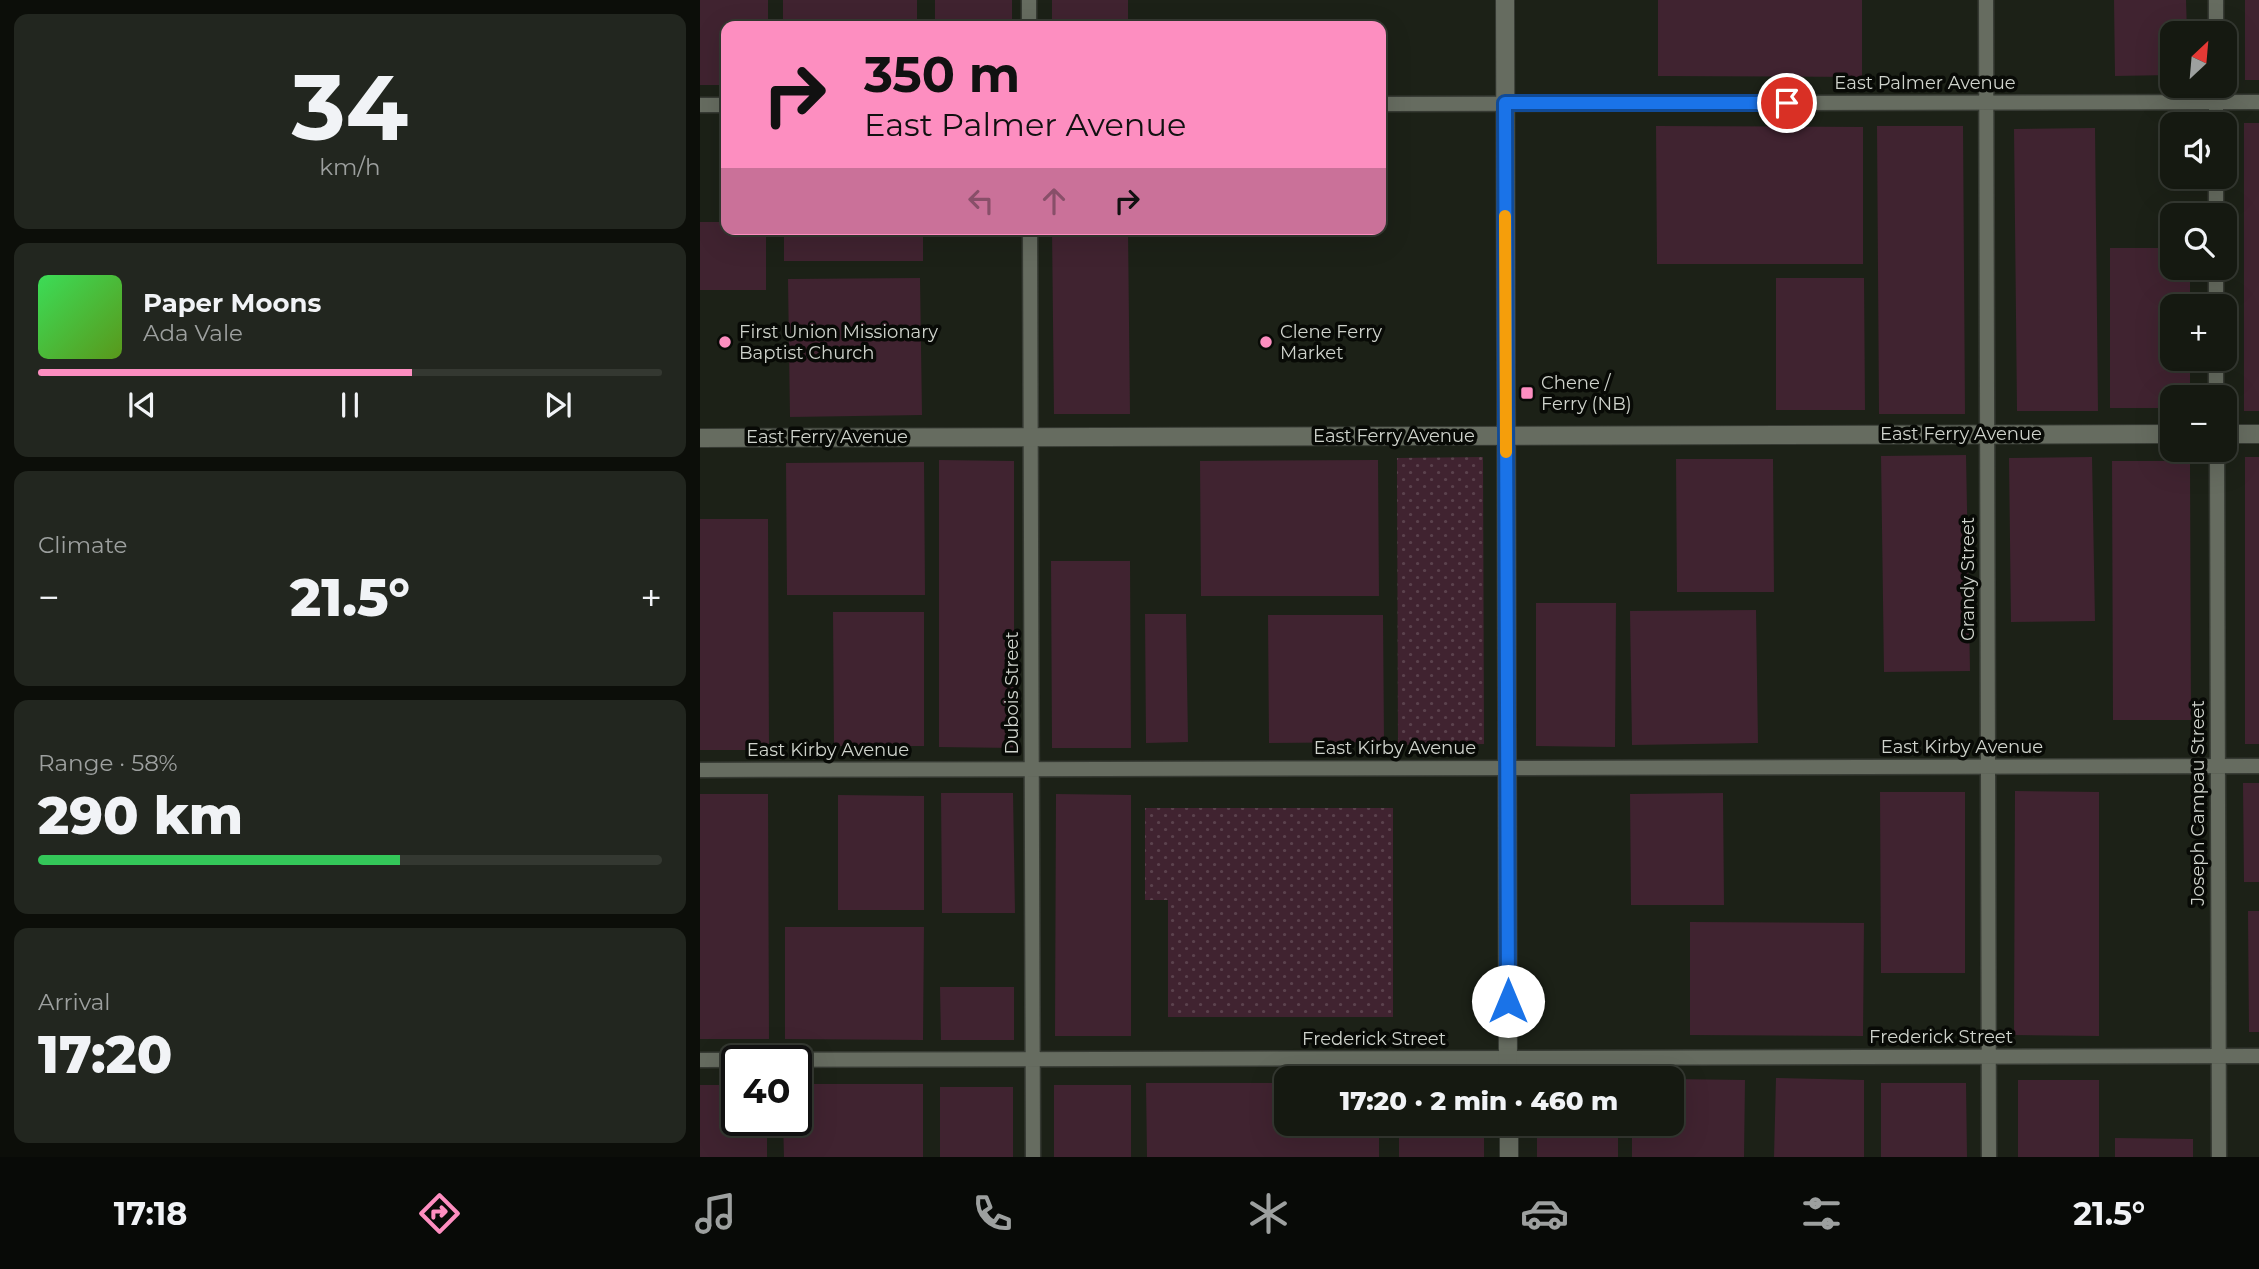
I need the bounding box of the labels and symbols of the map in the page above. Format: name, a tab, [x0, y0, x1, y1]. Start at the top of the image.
north arrow	[2160, 21, 2236, 98]
street label: East Palmer Avenue	[1834, 72, 2016, 94]
pin	[1757, 73, 1817, 133]
place label: First Union Missionary Baptist Church	[739, 321, 938, 364]
place label: Clene Ferry Market	[1280, 321, 1382, 364]
marker: First Union Missionary Baptist Church	[717, 334, 733, 350]
marker: Clene Ferry Market	[1258, 334, 1274, 350]
place label: Chene / Ferry (NB)	[1541, 372, 1632, 415]
marker: Chene / Ferry (NB)	[1519, 385, 1535, 401]
street label: East Ferry Avenue	[1880, 423, 2042, 445]
street label: East Ferry Avenue	[1313, 425, 1475, 447]
street label: East Ferry Avenue	[746, 426, 908, 448]
street label: Grandy Street	[1957, 517, 1979, 641]
street label: Dubois Street	[1001, 631, 1023, 755]
street label: Joseph Campau Street	[2187, 700, 2209, 907]
street label: East Kirby Avenue	[1881, 736, 2043, 758]
street label: East Kirby Avenue	[1314, 737, 1476, 759]
street label: East Kirby Avenue	[747, 739, 909, 761]
position arrow	[1471, 964, 1545, 1038]
street label: Frederick Street	[1869, 1026, 2013, 1048]
street label: Frederick Street	[1302, 1028, 1446, 1050]
speed limit sign: 40	[721, 1045, 812, 1136]

